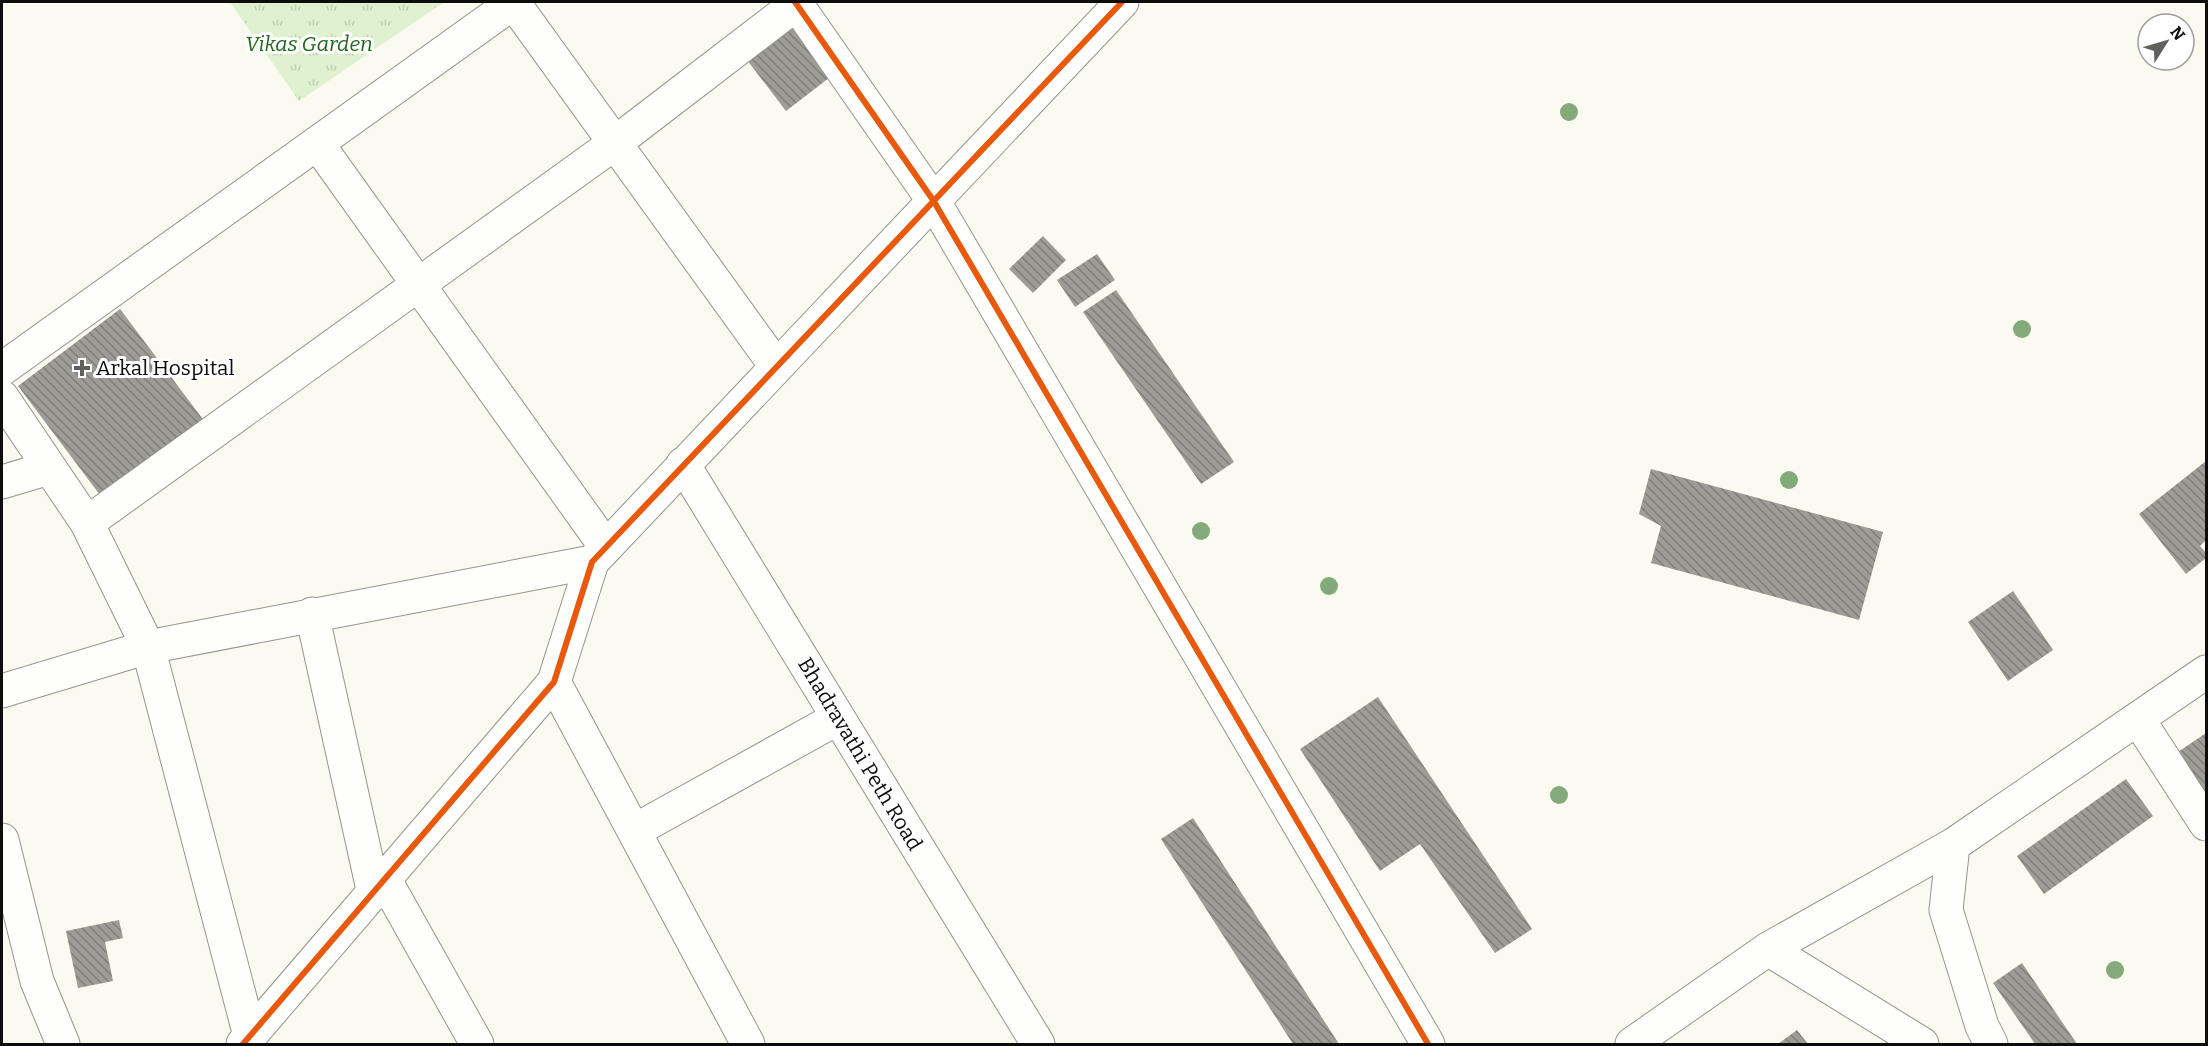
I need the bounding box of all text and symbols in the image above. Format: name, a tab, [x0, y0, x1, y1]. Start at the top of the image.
north arrow	[2136, 12, 2196, 72]
text: N	[2166, 23, 2189, 44]
park label: Vikas Garden	[245, 31, 373, 57]
place label: Arkal Hospital	[96, 355, 235, 381]
marker: Arkal Hospital	[73, 359, 91, 377]
street label: Bhadravathi Peth Road	[792, 653, 928, 855]

